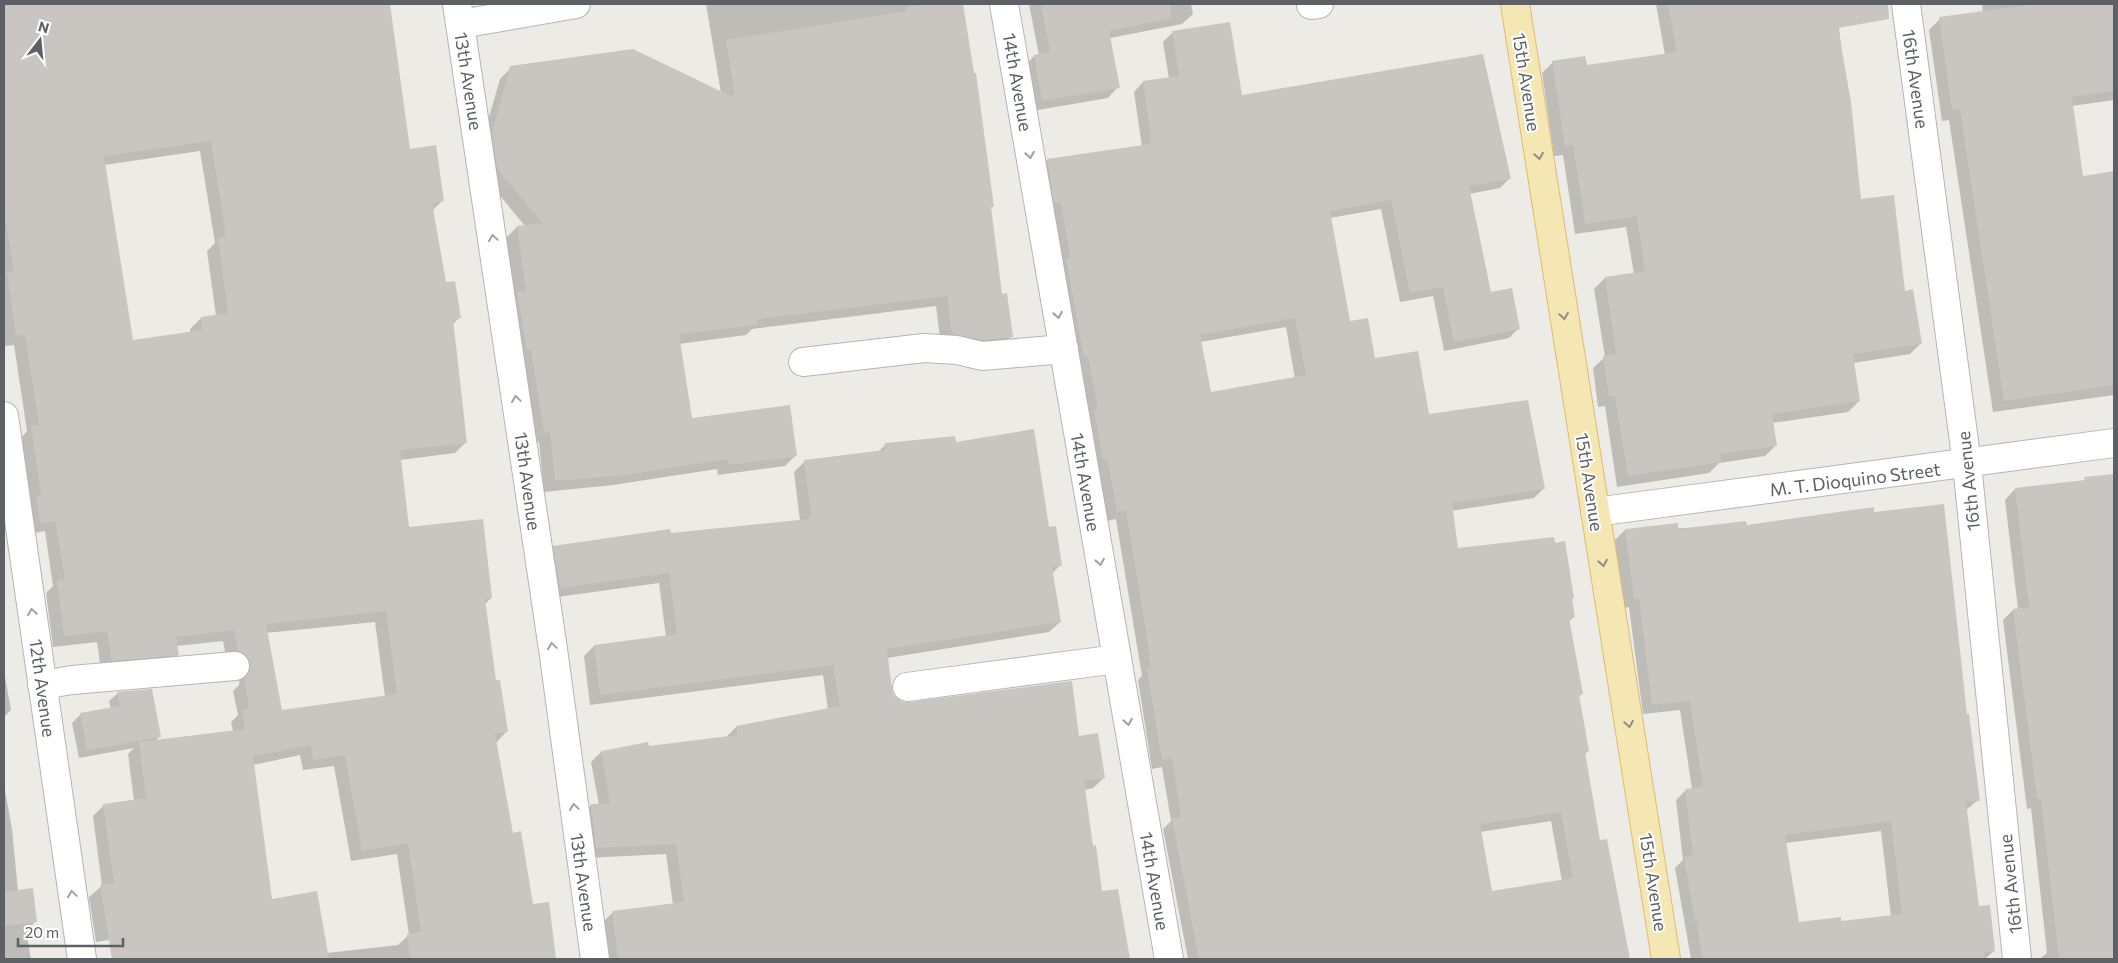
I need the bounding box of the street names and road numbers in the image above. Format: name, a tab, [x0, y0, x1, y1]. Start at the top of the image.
street label: 16th Avenue	[1898, 28, 1934, 130]
street label: 13th Avenue	[450, 30, 488, 132]
street label: 14th Avenue	[999, 31, 1037, 133]
street label: 15th Avenue	[1508, 31, 1546, 133]
street label: 13th Avenue	[510, 430, 546, 532]
street label: 16th Avenue	[1952, 430, 1984, 532]
street label: 14th Avenue	[1067, 431, 1105, 533]
street label: 15th Avenue	[1571, 431, 1609, 533]
street label: M. T. Dioquino Street	[1768, 458, 1942, 500]
street label: 12th Avenue	[25, 638, 61, 738]
street label: 14th Avenue	[1136, 830, 1174, 932]
street label: 13th Avenue	[566, 831, 602, 933]
street label: 15th Avenue	[1635, 831, 1673, 933]
street label: 16th Avenue	[1994, 833, 2026, 935]

